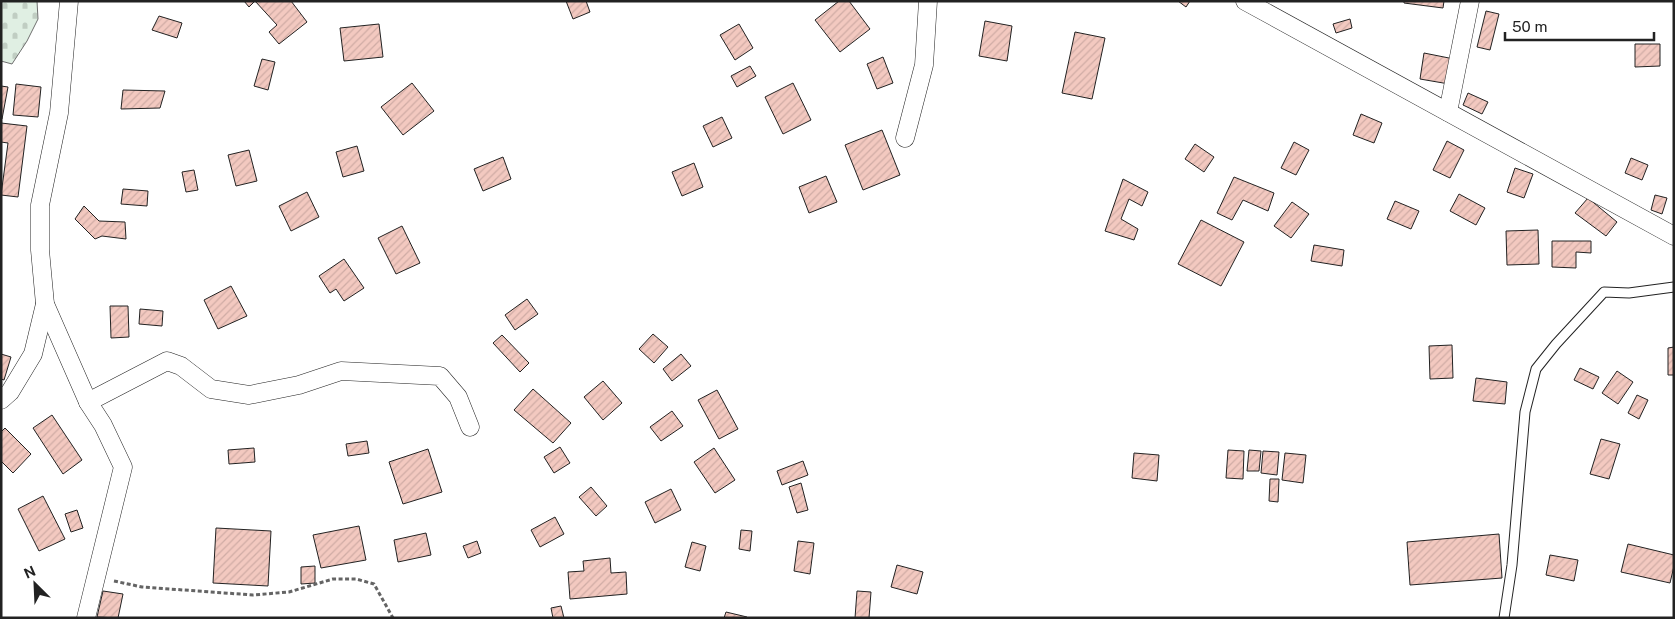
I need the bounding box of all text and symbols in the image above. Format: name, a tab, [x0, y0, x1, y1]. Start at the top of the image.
scale bar	[1505, 10, 1654, 42]
text: 50 m	[1512, 18, 1547, 35]
north arrow	[10, 559, 60, 609]
text: N	[21, 563, 38, 582]

